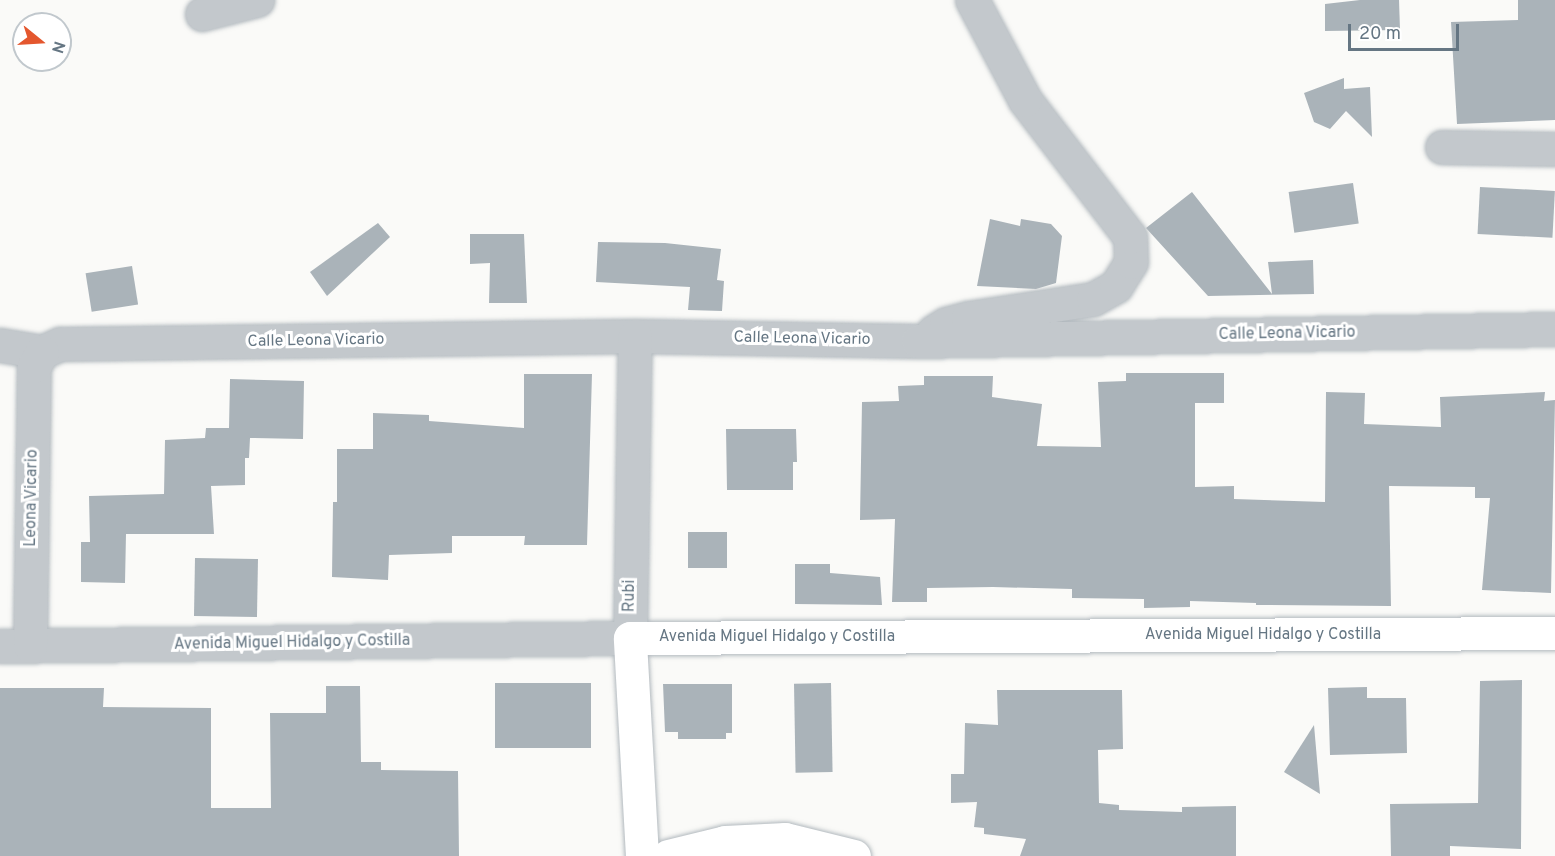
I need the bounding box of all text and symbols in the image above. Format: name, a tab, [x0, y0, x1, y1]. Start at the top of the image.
north arrow	[12, 12, 72, 72]
scale bar	[1351, 12, 1462, 50]
text: 20 m	[1359, 23, 1401, 46]
text: N	[46, 38, 69, 56]
street label: Calle Leona Vicario	[1218, 323, 1356, 345]
street label: Calle Leona Vicario	[733, 328, 871, 350]
street label: Calle Leona Vicario	[247, 330, 385, 352]
street label: Leona Vicario	[22, 449, 42, 547]
street label: Rubi	[620, 580, 640, 612]
street label: Avenida Miguel Hidalgo y Costilla	[1145, 625, 1381, 645]
street label: Avenida Miguel Hidalgo y Costilla	[659, 627, 895, 647]
street label: Avenida Miguel Hidalgo y Costilla	[174, 631, 410, 655]

